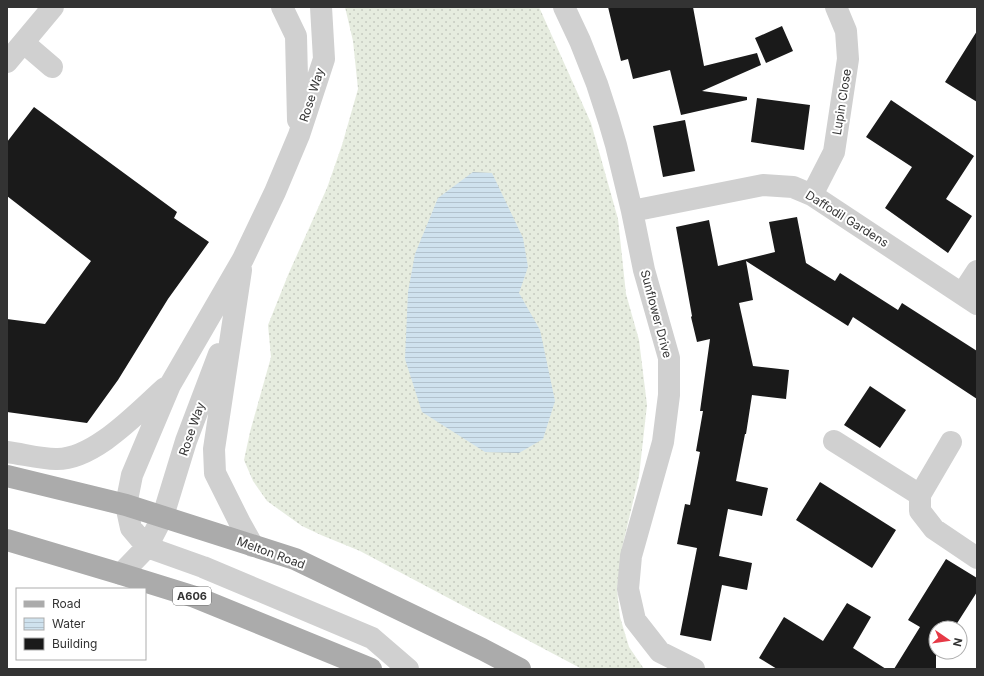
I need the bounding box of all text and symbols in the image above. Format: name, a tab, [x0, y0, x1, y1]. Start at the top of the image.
street label: Rose Way	[296, 66, 327, 124]
street label: Lupin Close	[829, 68, 854, 136]
street label: Daffodil Gardens	[803, 187, 892, 250]
street label: Sunflower Drive	[638, 268, 675, 360]
street label: Rose Way	[175, 400, 208, 458]
street label: Melton Road	[235, 533, 307, 572]
road number: A606	[173, 587, 211, 605]
legend	[16, 588, 146, 660]
text: Road	[52, 596, 81, 611]
text: Water	[52, 616, 86, 631]
north arrow	[928, 620, 968, 660]
text: Building	[52, 636, 97, 651]
text: N	[950, 637, 966, 648]

